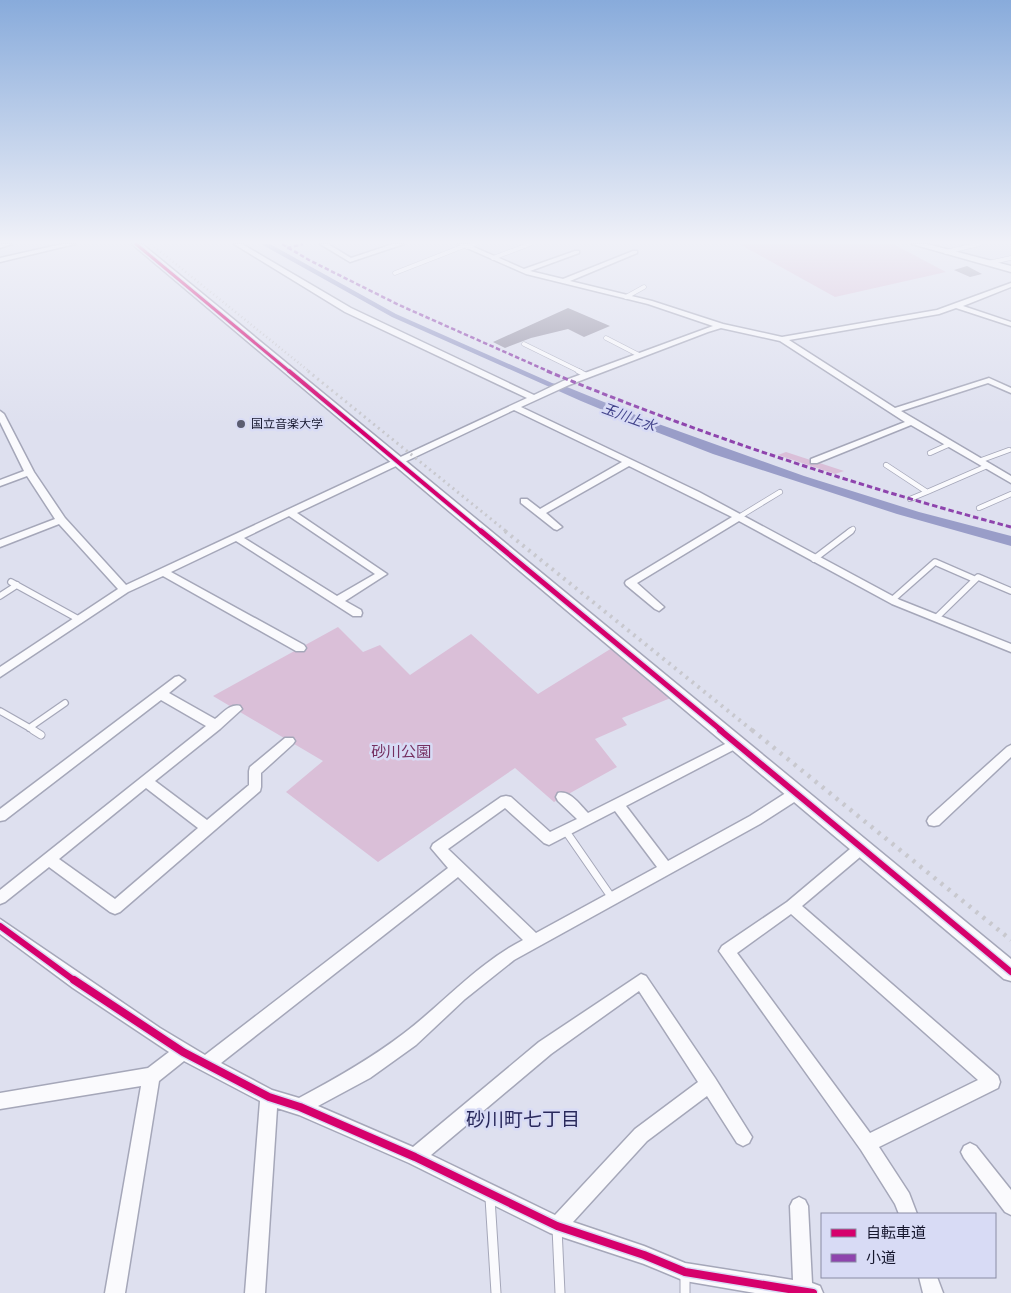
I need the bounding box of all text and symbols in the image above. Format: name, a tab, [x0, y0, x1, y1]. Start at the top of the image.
water label: 玉川上水	[600, 399, 660, 436]
place label: 国立音楽大学	[251, 416, 323, 431]
marker: 国立音楽大学	[235, 418, 247, 430]
park label: 砂川公園	[371, 742, 431, 761]
district label: 砂川町七丁目	[466, 1107, 580, 1131]
legend	[821, 1213, 996, 1278]
text: 自転車道	[866, 1223, 926, 1242]
text: 小道	[866, 1248, 896, 1267]

